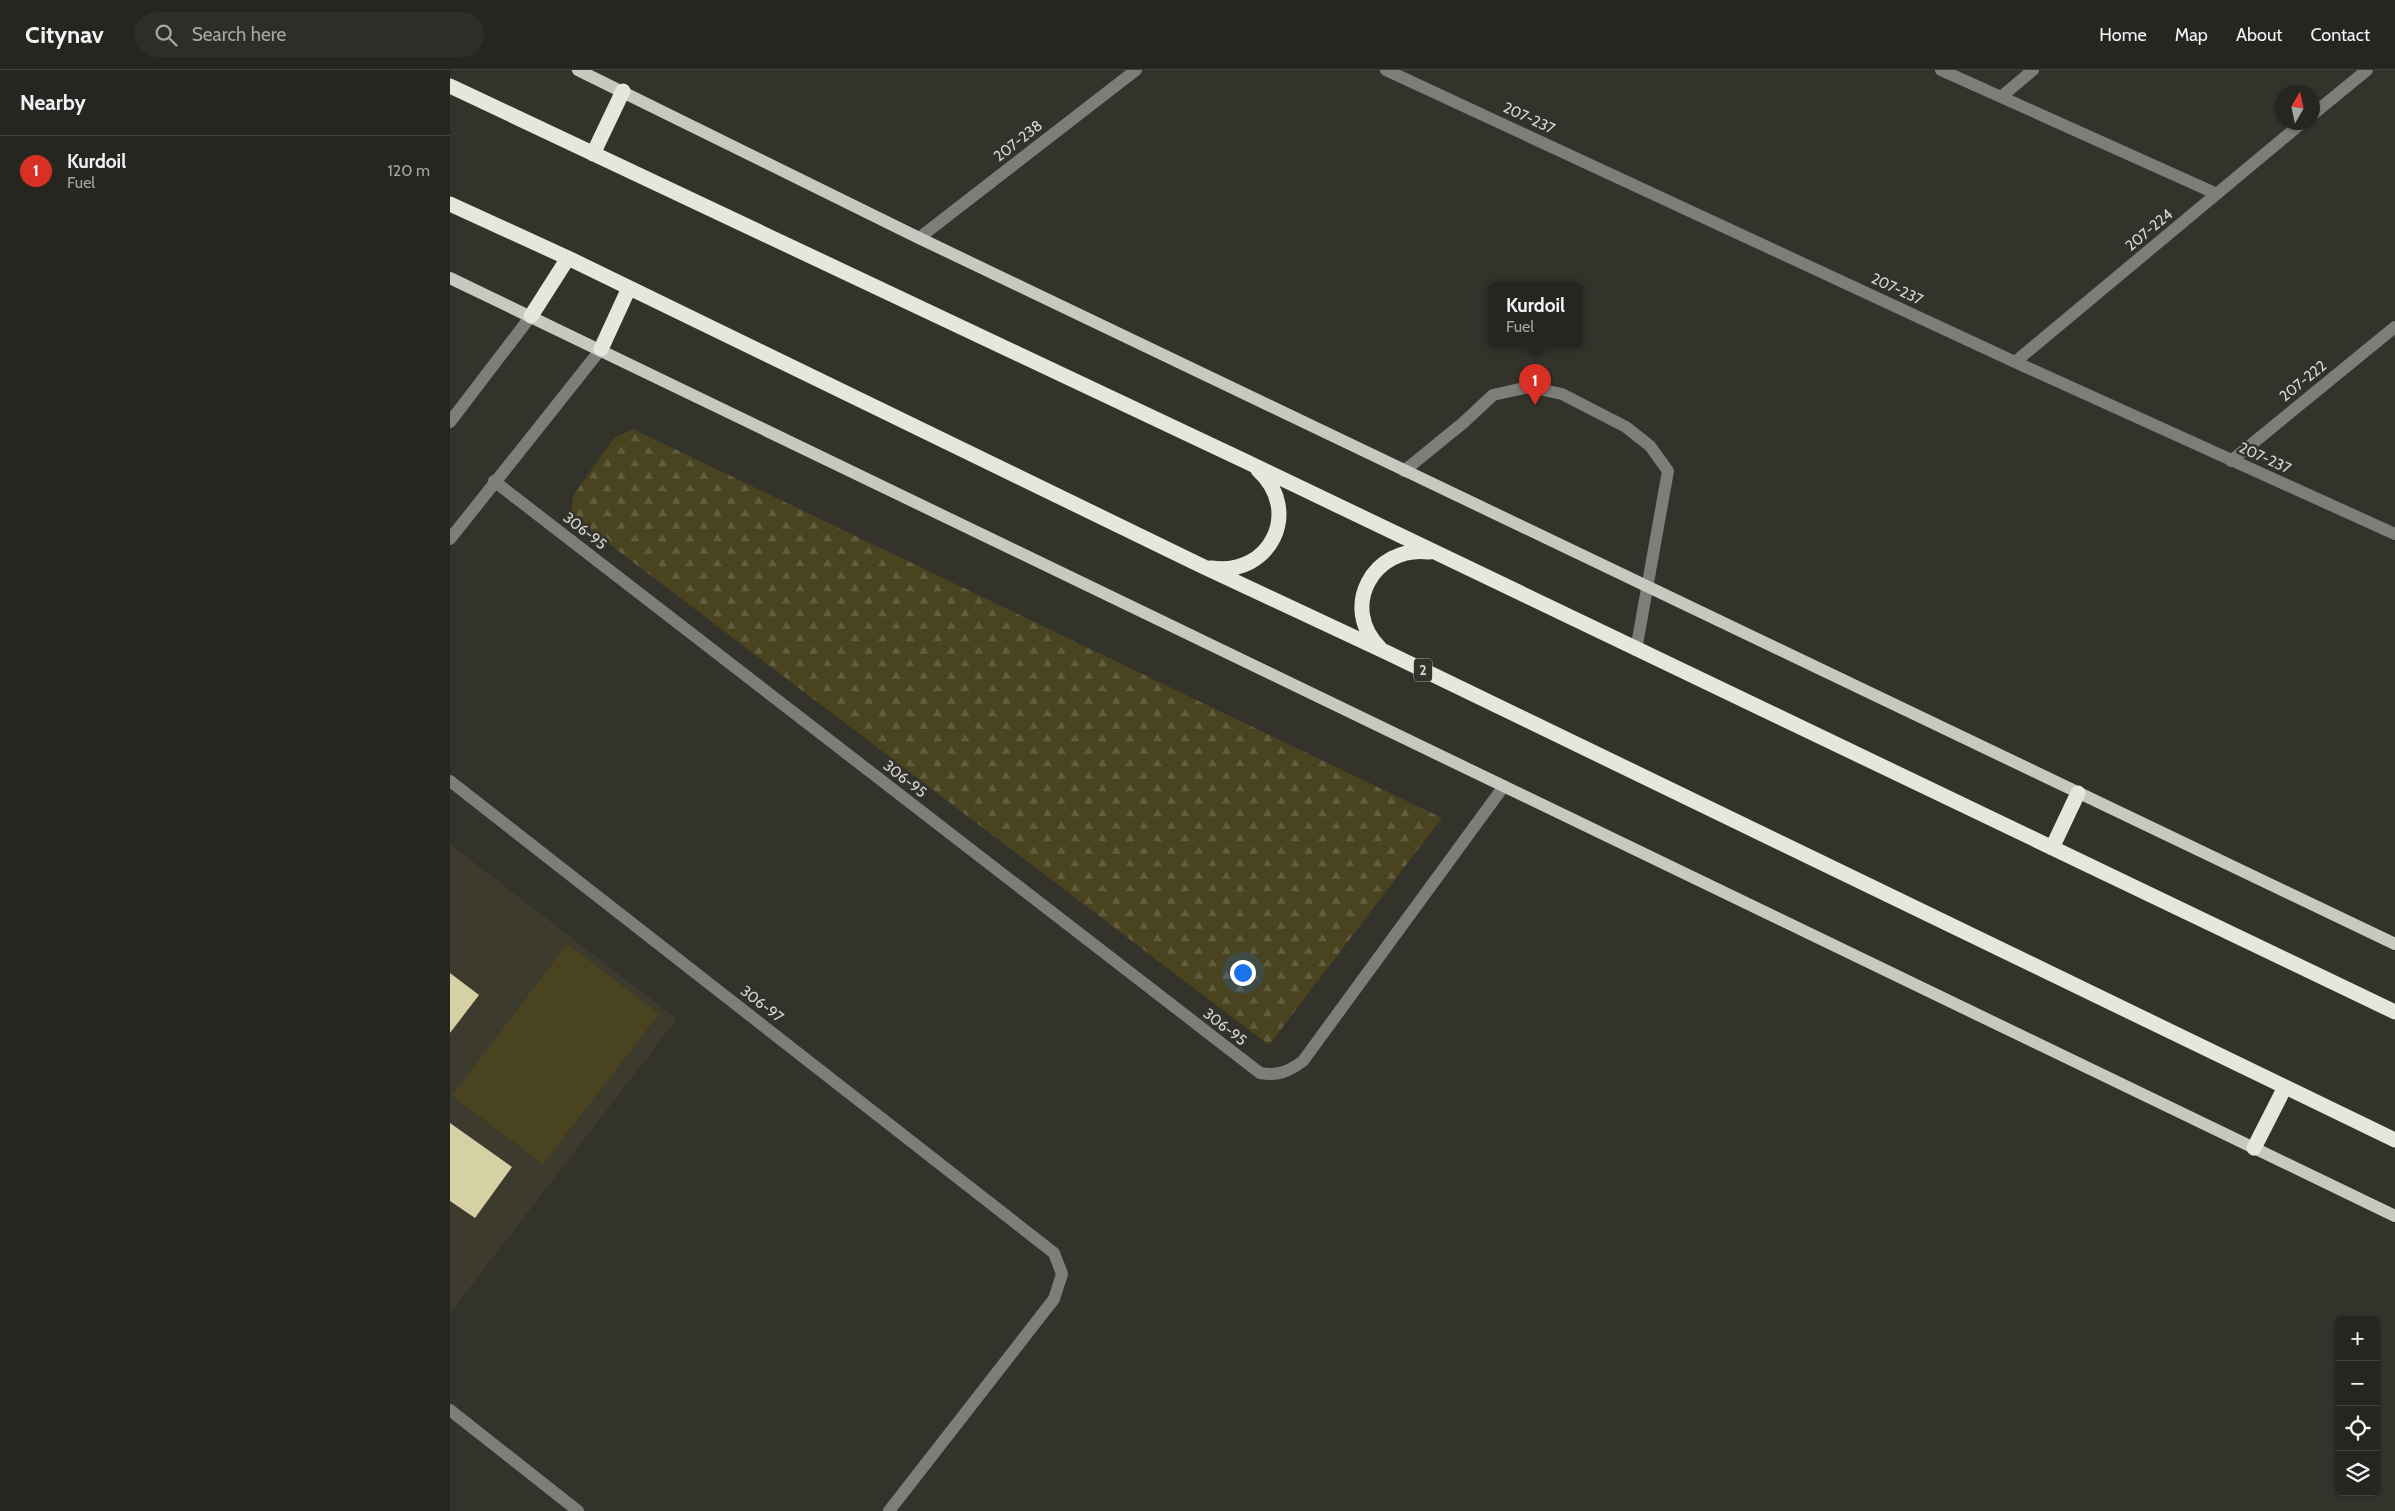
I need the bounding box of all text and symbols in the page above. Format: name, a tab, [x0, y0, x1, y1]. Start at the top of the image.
search box	[134, 12, 484, 57]
text: Citynav	[25, 20, 104, 49]
icon: search	[152, 21, 180, 49]
text: Search here	[192, 23, 286, 46]
text: Home	[2099, 24, 2147, 46]
text: Map	[2175, 24, 2208, 46]
text: About	[2236, 24, 2282, 46]
text: Contact	[2310, 24, 2370, 46]
north arrow	[2275, 85, 2320, 130]
text: Nearby	[20, 90, 86, 115]
street label: 207-237	[1500, 98, 1558, 138]
street label: 207-238	[990, 116, 1046, 166]
text: Kurdoil	[67, 150, 126, 173]
text: 1	[33, 161, 39, 180]
text: 120 m	[388, 161, 430, 180]
text: Fuel	[67, 173, 95, 192]
street label: 207-224	[2122, 205, 2176, 255]
street label: 207-237	[1868, 269, 1926, 309]
popup	[1488, 282, 1583, 347]
text: Kurdoil	[1506, 294, 1565, 317]
text: Fuel	[1506, 317, 1534, 336]
street label: 207-222	[2276, 357, 2330, 405]
pin: 1	[1519, 364, 1551, 405]
street label: 207-237	[2236, 439, 2294, 478]
street label: 306-95	[560, 508, 610, 554]
road number: 2	[1414, 658, 1432, 682]
street label: 306-95	[880, 756, 930, 802]
your location	[1230, 960, 1256, 986]
street label: 306-97	[737, 982, 787, 1027]
street label: 306-95	[1200, 1004, 1250, 1050]
map controls	[2335, 1316, 2380, 1496]
button: +	[2335, 1316, 2380, 1361]
button: −	[2335, 1361, 2380, 1406]
button: locate	[2335, 1406, 2380, 1451]
button: layers	[2335, 1451, 2380, 1496]

